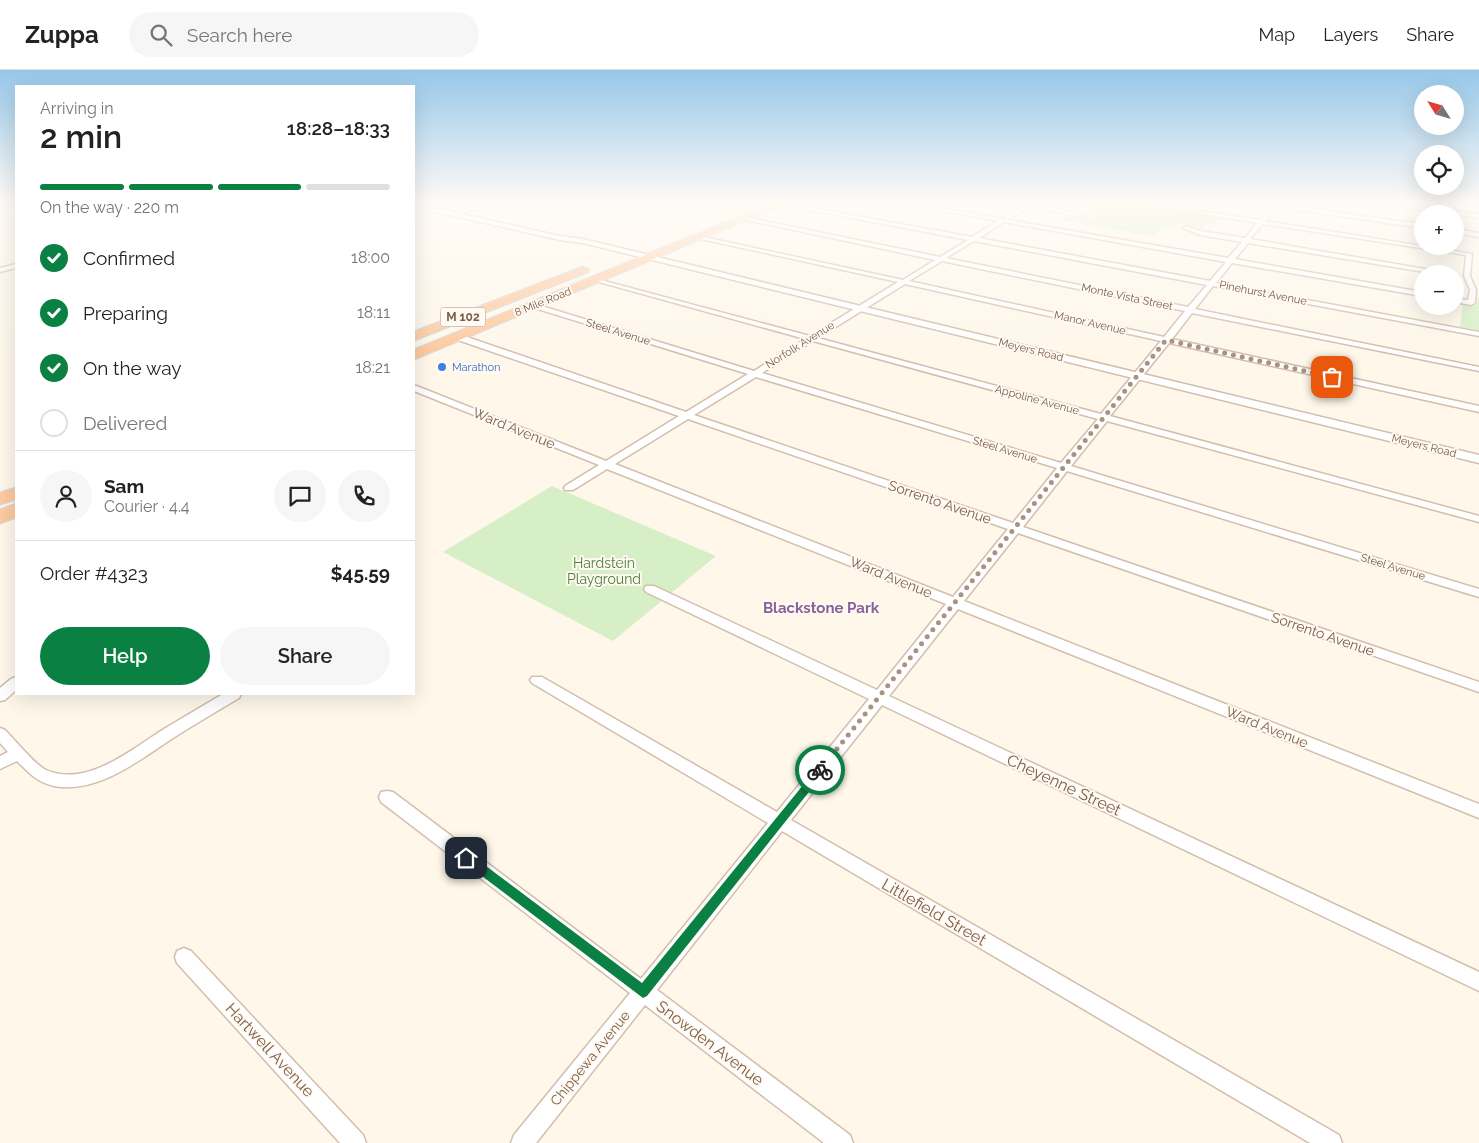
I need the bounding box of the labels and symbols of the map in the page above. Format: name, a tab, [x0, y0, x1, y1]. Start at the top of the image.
north arrow	[1414, 85, 1464, 135]
street label: Pinehurst Avenue	[1218, 278, 1308, 308]
street label: Monte Vista Street	[1080, 281, 1174, 313]
street label: 8 Mile Road	[513, 285, 573, 319]
road number: M 102	[440, 308, 486, 326]
street label: Manor Avenue	[1053, 308, 1128, 338]
street label: Steel Avenue	[584, 316, 652, 348]
street label: Norfolk Avenue	[763, 318, 837, 371]
street label: Meyers Road	[997, 336, 1065, 364]
pin	[1311, 356, 1353, 398]
marker: Marathon	[436, 361, 448, 373]
place label: Marathon	[452, 361, 500, 374]
street label: Appoline Avenue	[993, 382, 1081, 418]
street label: Ward Avenue	[471, 404, 557, 452]
street label: Meyers Road	[1390, 432, 1458, 460]
street label: Steel Avenue	[971, 434, 1039, 466]
street label: Sorrento Avenue	[886, 477, 994, 527]
street label: Steel Avenue	[1359, 551, 1427, 583]
street label: Ward Avenue	[848, 553, 934, 601]
park label: Hardstein Playground	[567, 555, 641, 587]
district label: Blackstone Park	[763, 599, 880, 617]
street label: Sorrento Avenue	[1269, 609, 1377, 659]
street label: Ward Avenue	[1224, 703, 1310, 751]
courier	[795, 745, 845, 795]
street label: Cheyenne Street	[1004, 750, 1125, 820]
pin	[445, 837, 487, 879]
street label: Littlefield Street	[878, 874, 990, 950]
street label: Snowden Avenue	[653, 996, 767, 1090]
street label: Hartwell Avenue	[222, 999, 318, 1101]
street label: Chippewa Avenue	[547, 1007, 633, 1109]

